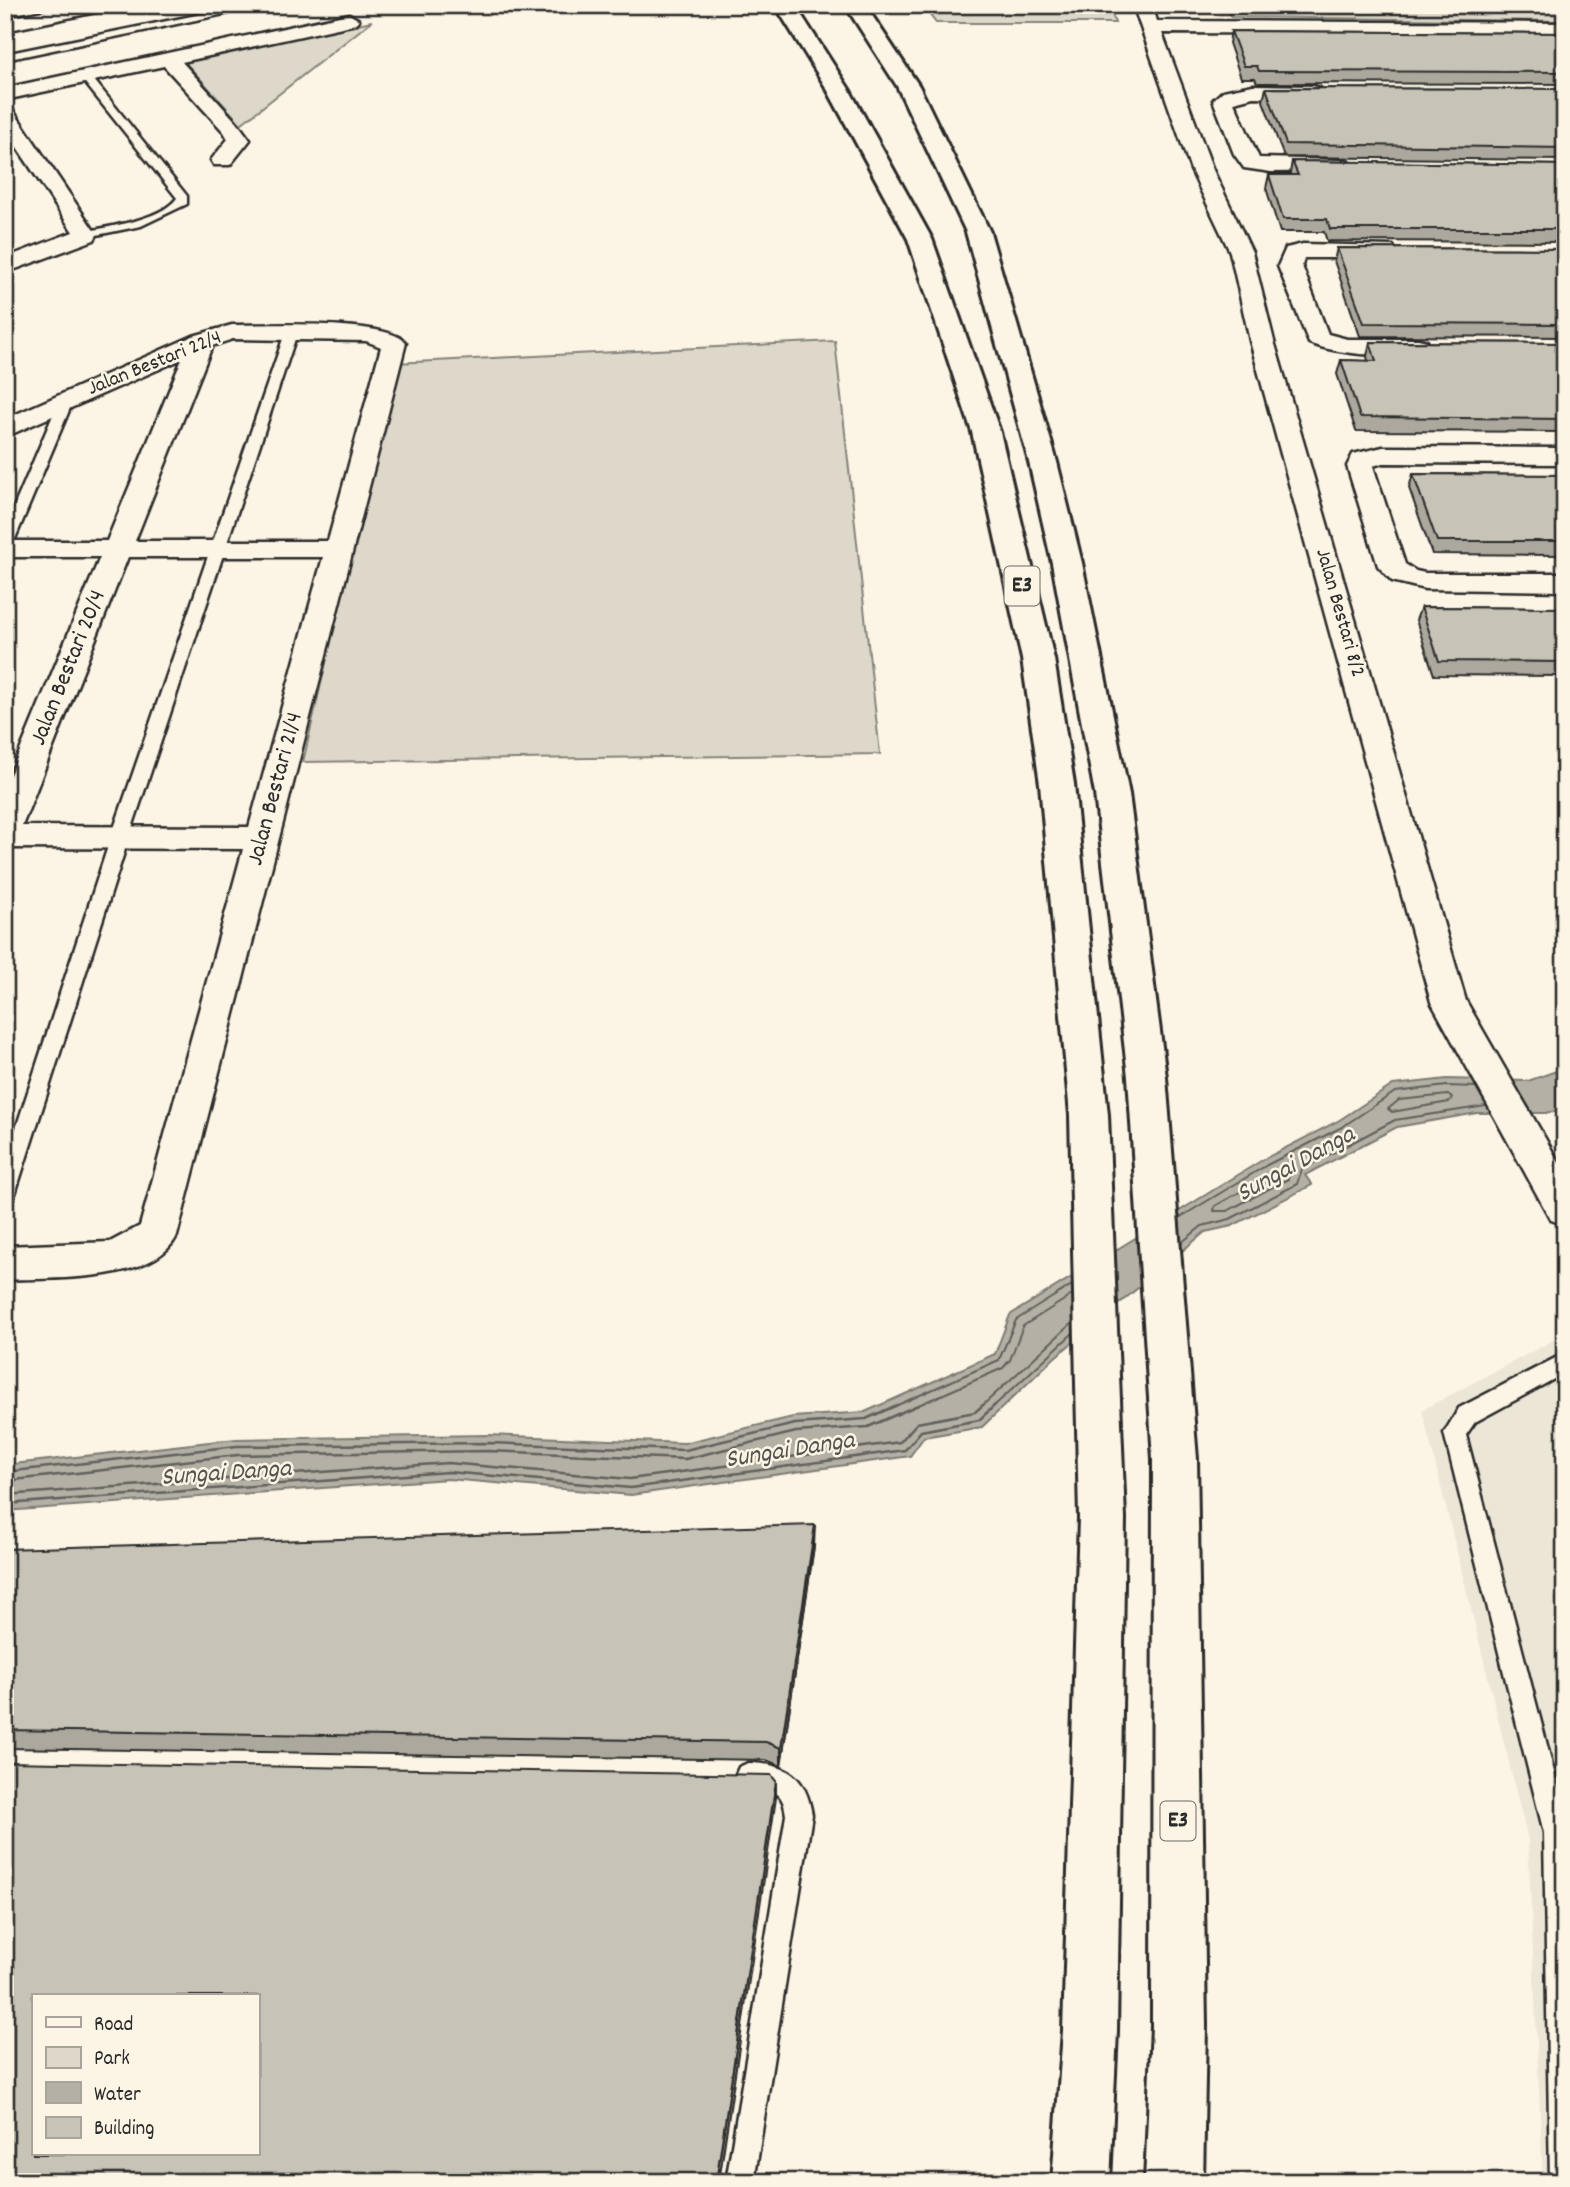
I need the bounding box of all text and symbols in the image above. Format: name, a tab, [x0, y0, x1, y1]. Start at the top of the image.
street label: Jalan Bestari 22/4	[84, 323, 226, 405]
street label: Jalan Bestari 8/2	[1306, 545, 1372, 681]
road number: E3	[1004, 566, 1040, 606]
street label: Jalan Bestari 20/4	[22, 585, 116, 751]
street label: Jalan Bestari 21/4	[239, 709, 313, 869]
water label: Sungai Danga	[1230, 1116, 1363, 1213]
water label: Sungai Danga	[723, 1422, 859, 1479]
water label: Sungai Danga	[160, 1451, 294, 1497]
road number: E3	[1160, 1802, 1196, 1840]
legend	[32, 1994, 259, 2156]
text: Road	[94, 2011, 133, 2041]
text: Park	[94, 2045, 130, 2075]
text: Water	[94, 2081, 141, 2111]
text: Building	[94, 2115, 154, 2145]

